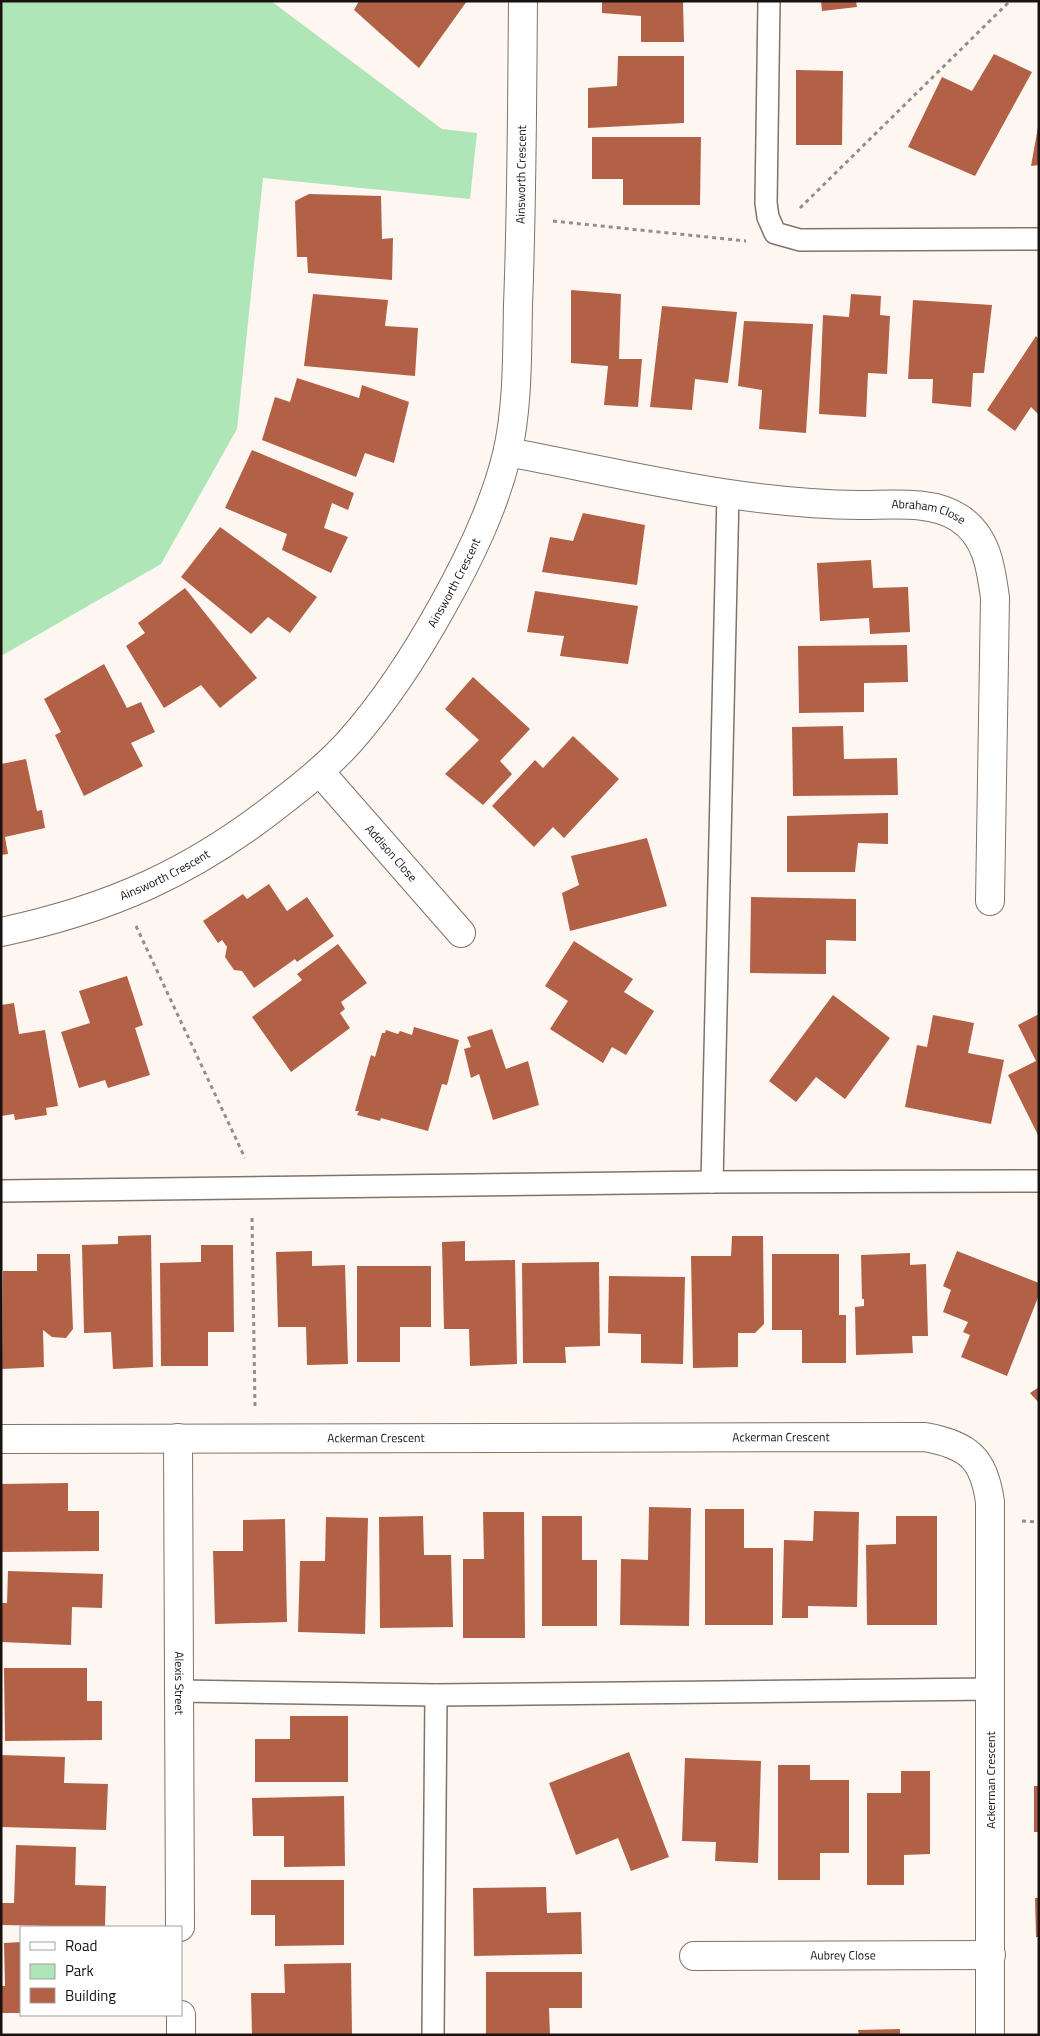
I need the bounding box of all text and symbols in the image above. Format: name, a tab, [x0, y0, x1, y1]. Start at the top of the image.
street label: Ainsworth Crescent	[510, 124, 531, 224]
street label: Abraham Close	[891, 494, 970, 529]
street label: Ainsworth Crescent	[422, 534, 485, 631]
street label: Addison Close	[361, 820, 422, 886]
street label: Ainsworth Crescent	[117, 844, 214, 905]
street label: Ackerman Crescent	[732, 1427, 830, 1446]
street label: Ackerman Crescent	[327, 1428, 425, 1447]
street label: Alexis Street	[170, 1651, 189, 1715]
street label: Ackerman Crescent	[981, 1731, 1000, 1829]
legend	[20, 1926, 182, 2016]
text: Road	[65, 1934, 97, 1957]
street label: Aubrey Close	[810, 1945, 876, 1965]
text: Park	[65, 1959, 94, 1982]
text: Building	[65, 1984, 116, 2007]

